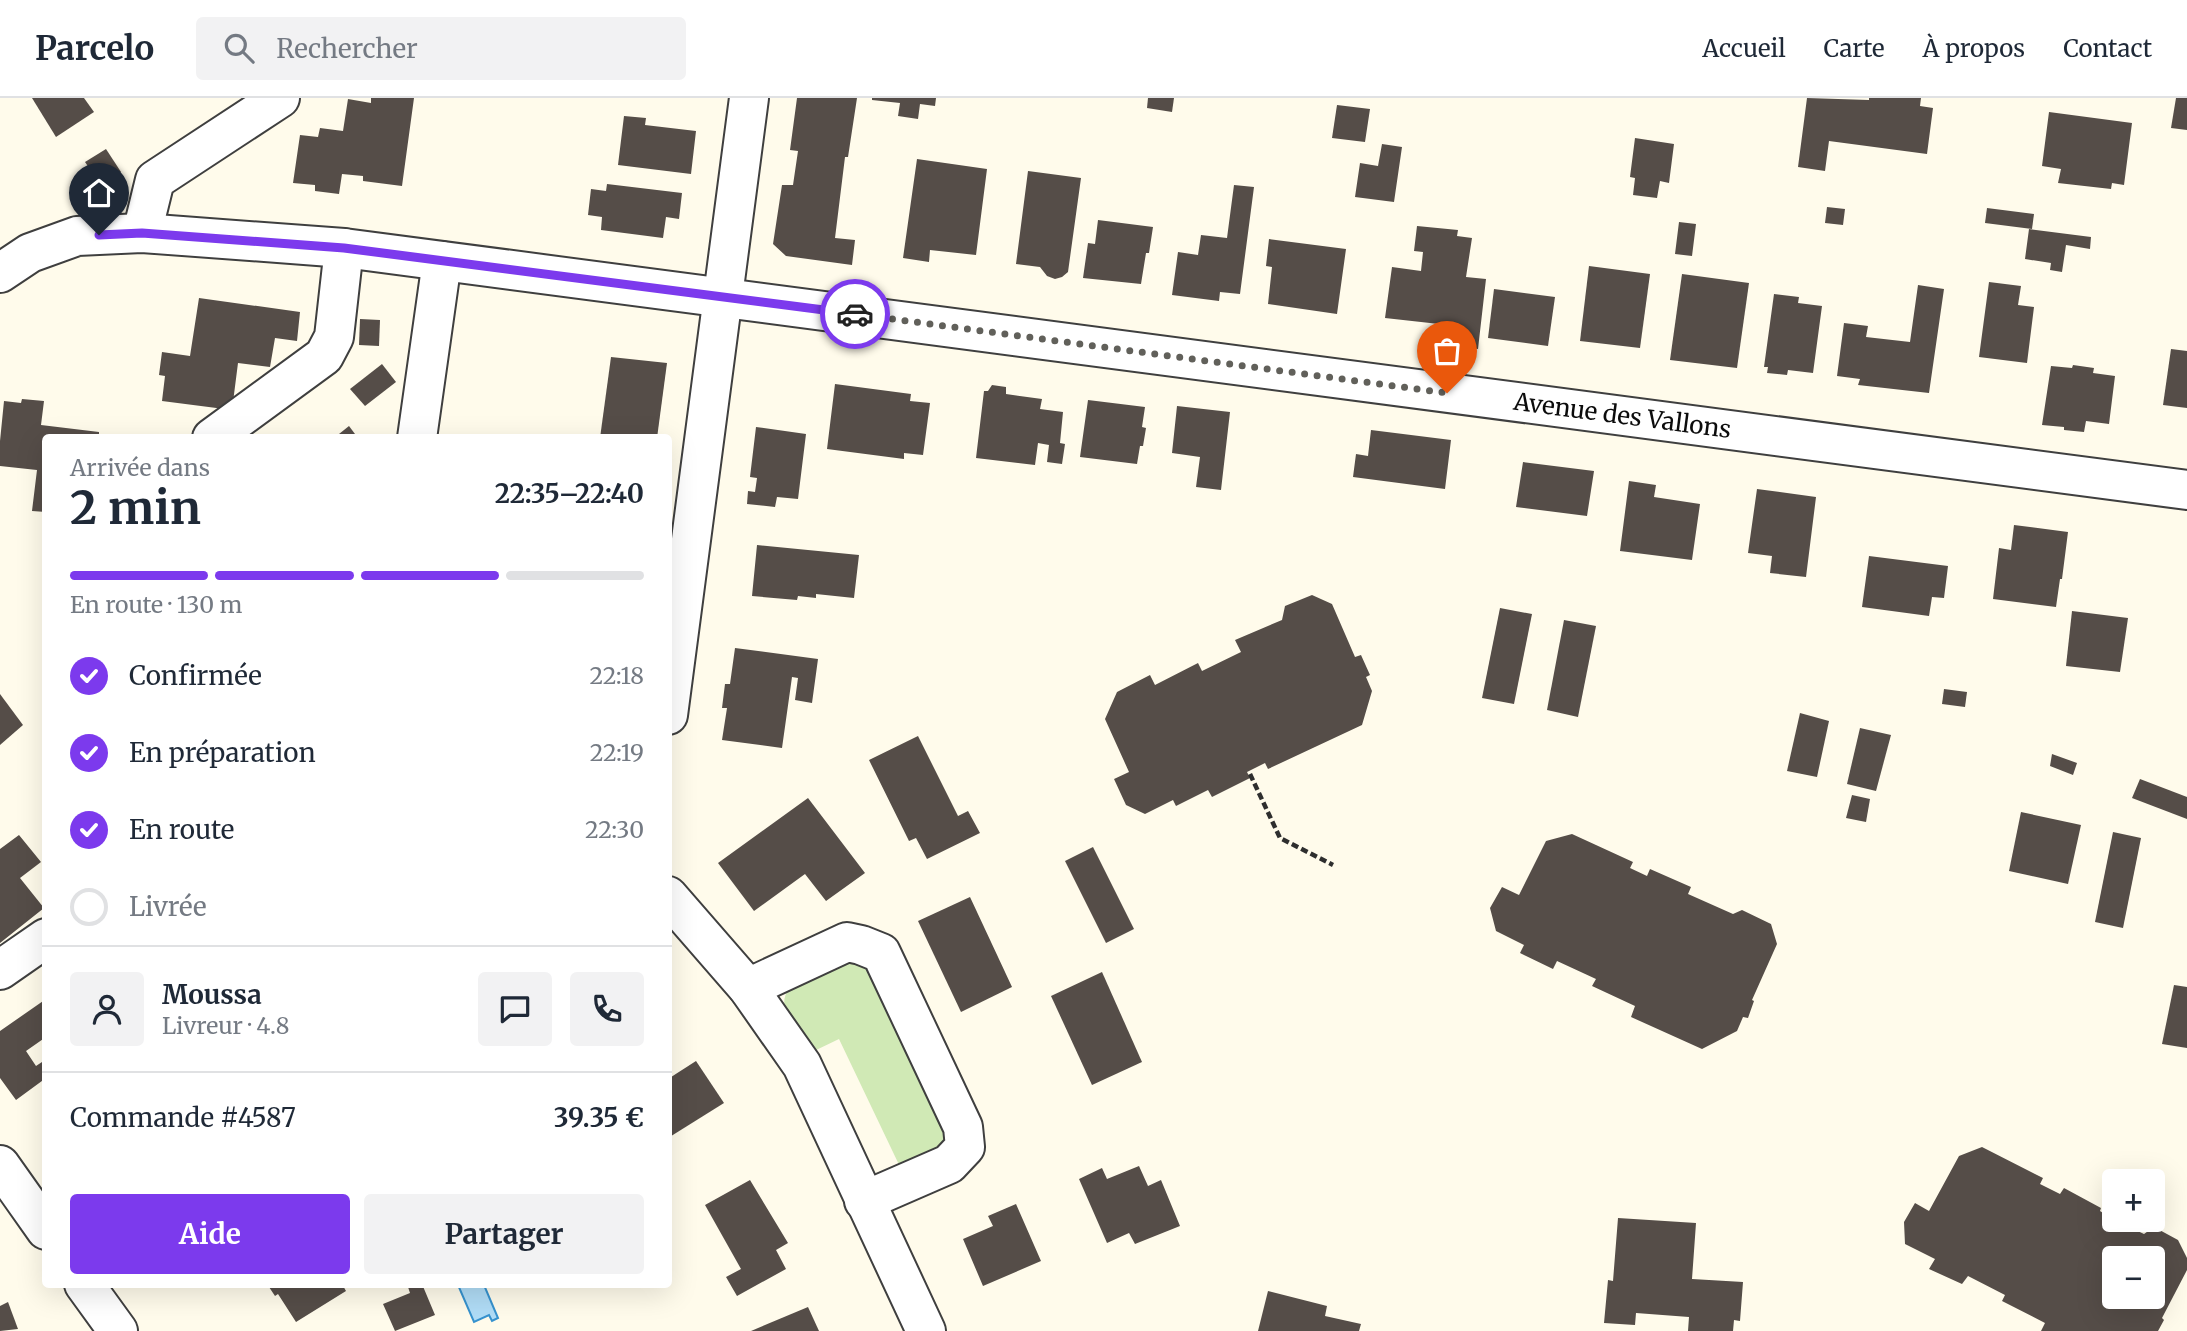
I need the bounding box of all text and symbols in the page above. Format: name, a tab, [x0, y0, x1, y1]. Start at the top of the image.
search box	[196, 17, 686, 80]
text: Parcelo	[35, 28, 154, 69]
icon: search	[220, 29, 258, 67]
text: Rechercher	[276, 32, 418, 65]
text: Accueil	[1702, 33, 1786, 64]
text: Carte	[1824, 33, 1885, 64]
text: À propos	[1923, 33, 2025, 64]
text: Contact	[2063, 33, 2152, 64]
pin	[69, 163, 129, 235]
icon: home	[80, 174, 118, 212]
courier	[820, 279, 890, 349]
icon: car	[836, 295, 874, 333]
pin	[1417, 321, 1477, 393]
icon: bag	[1428, 332, 1466, 370]
street label: Avenue des Vallons	[1511, 386, 1733, 445]
text: Arrivée dans	[70, 453, 210, 482]
text: 22:35–22:40	[495, 477, 644, 510]
text: 2 min	[70, 479, 201, 537]
text: En route · 130 m	[70, 590, 242, 619]
icon: check	[70, 657, 108, 695]
text: Confirmée	[129, 659, 262, 692]
text: 22:18	[589, 661, 644, 690]
icon: check	[70, 734, 108, 772]
text: En préparation	[129, 736, 316, 769]
text: 22:19	[590, 738, 644, 767]
icon: check	[70, 811, 108, 849]
text: En route	[129, 813, 234, 846]
text: 22:30	[585, 815, 644, 844]
text: Livrée	[129, 890, 207, 923]
button: person	[70, 972, 144, 1046]
button: chat	[478, 972, 552, 1046]
button: phone	[570, 972, 644, 1046]
text: Moussa	[162, 978, 262, 1011]
text: Livreur · 4.8	[162, 1011, 290, 1040]
text: Commande #4587	[70, 1101, 296, 1134]
text: 39.35 €	[554, 1101, 644, 1134]
map controls	[2102, 1169, 2165, 1309]
button: +	[2102, 1169, 2165, 1232]
button: Aide	[70, 1194, 350, 1274]
button: Partager	[364, 1194, 644, 1274]
button: −	[2102, 1246, 2165, 1309]

